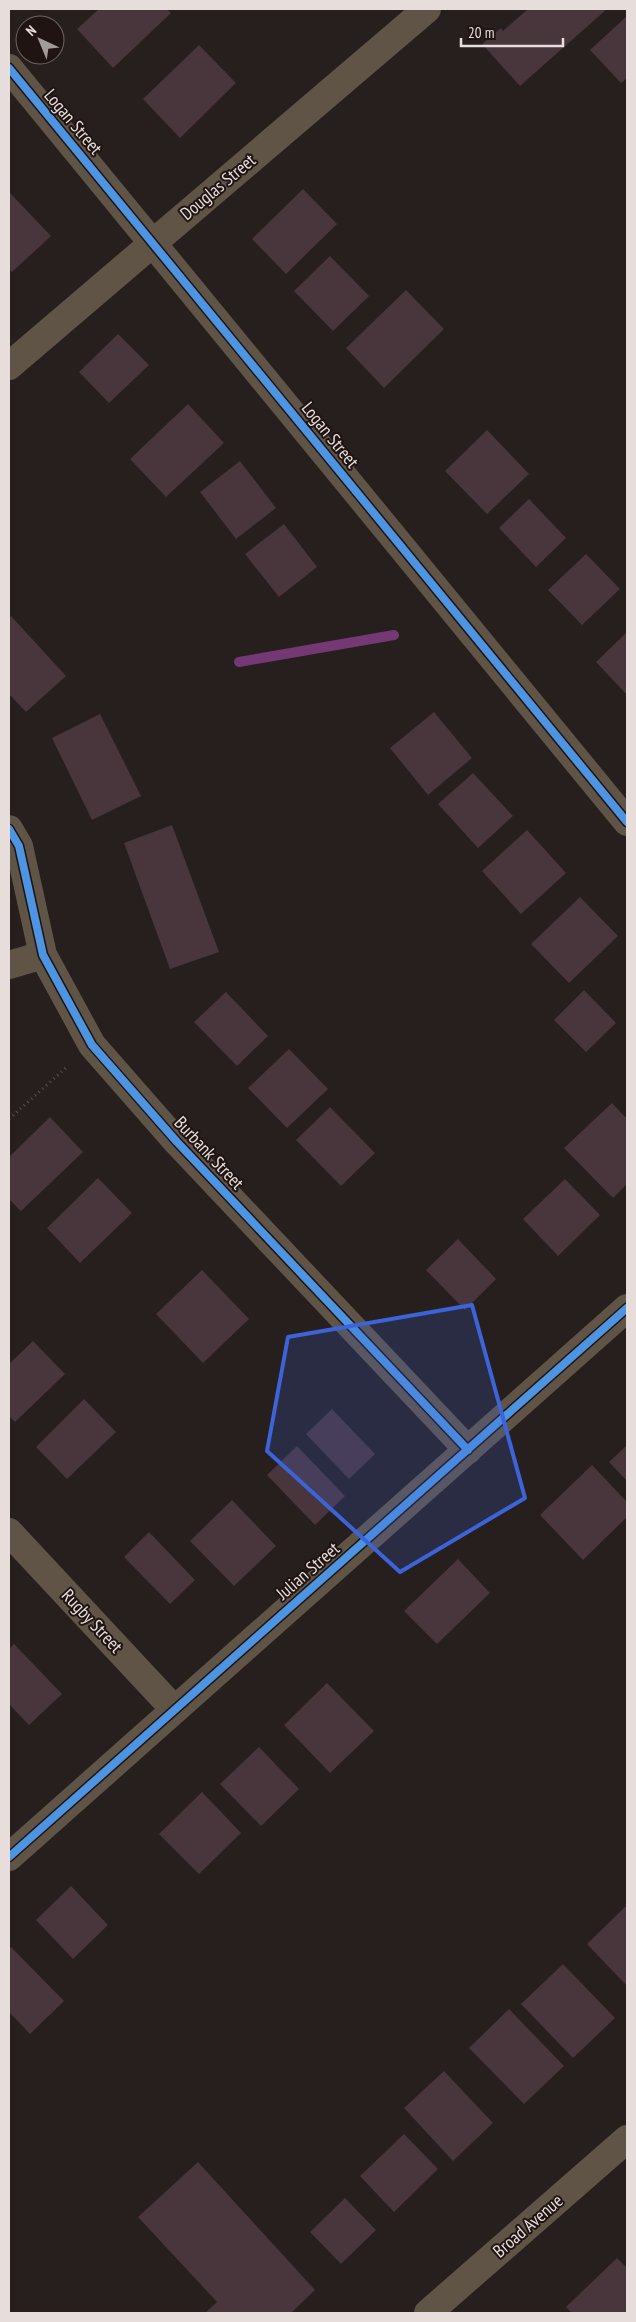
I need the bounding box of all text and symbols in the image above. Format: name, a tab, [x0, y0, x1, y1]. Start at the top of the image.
north arrow	[15, 15, 65, 65]
scale bar	[461, 15, 564, 47]
text: N	[22, 22, 40, 40]
text: 20 m	[468, 23, 494, 42]
street label: Logan Street	[39, 84, 107, 159]
street label: Douglas Street	[175, 148, 260, 225]
street label: Logan Street	[297, 397, 364, 472]
street label: Burbank Street	[170, 1111, 249, 1194]
street label: Julian Street	[271, 1537, 344, 1605]
street label: Rugby Street	[57, 1584, 128, 1657]
street label: Broad Avenue	[488, 2189, 567, 2262]

